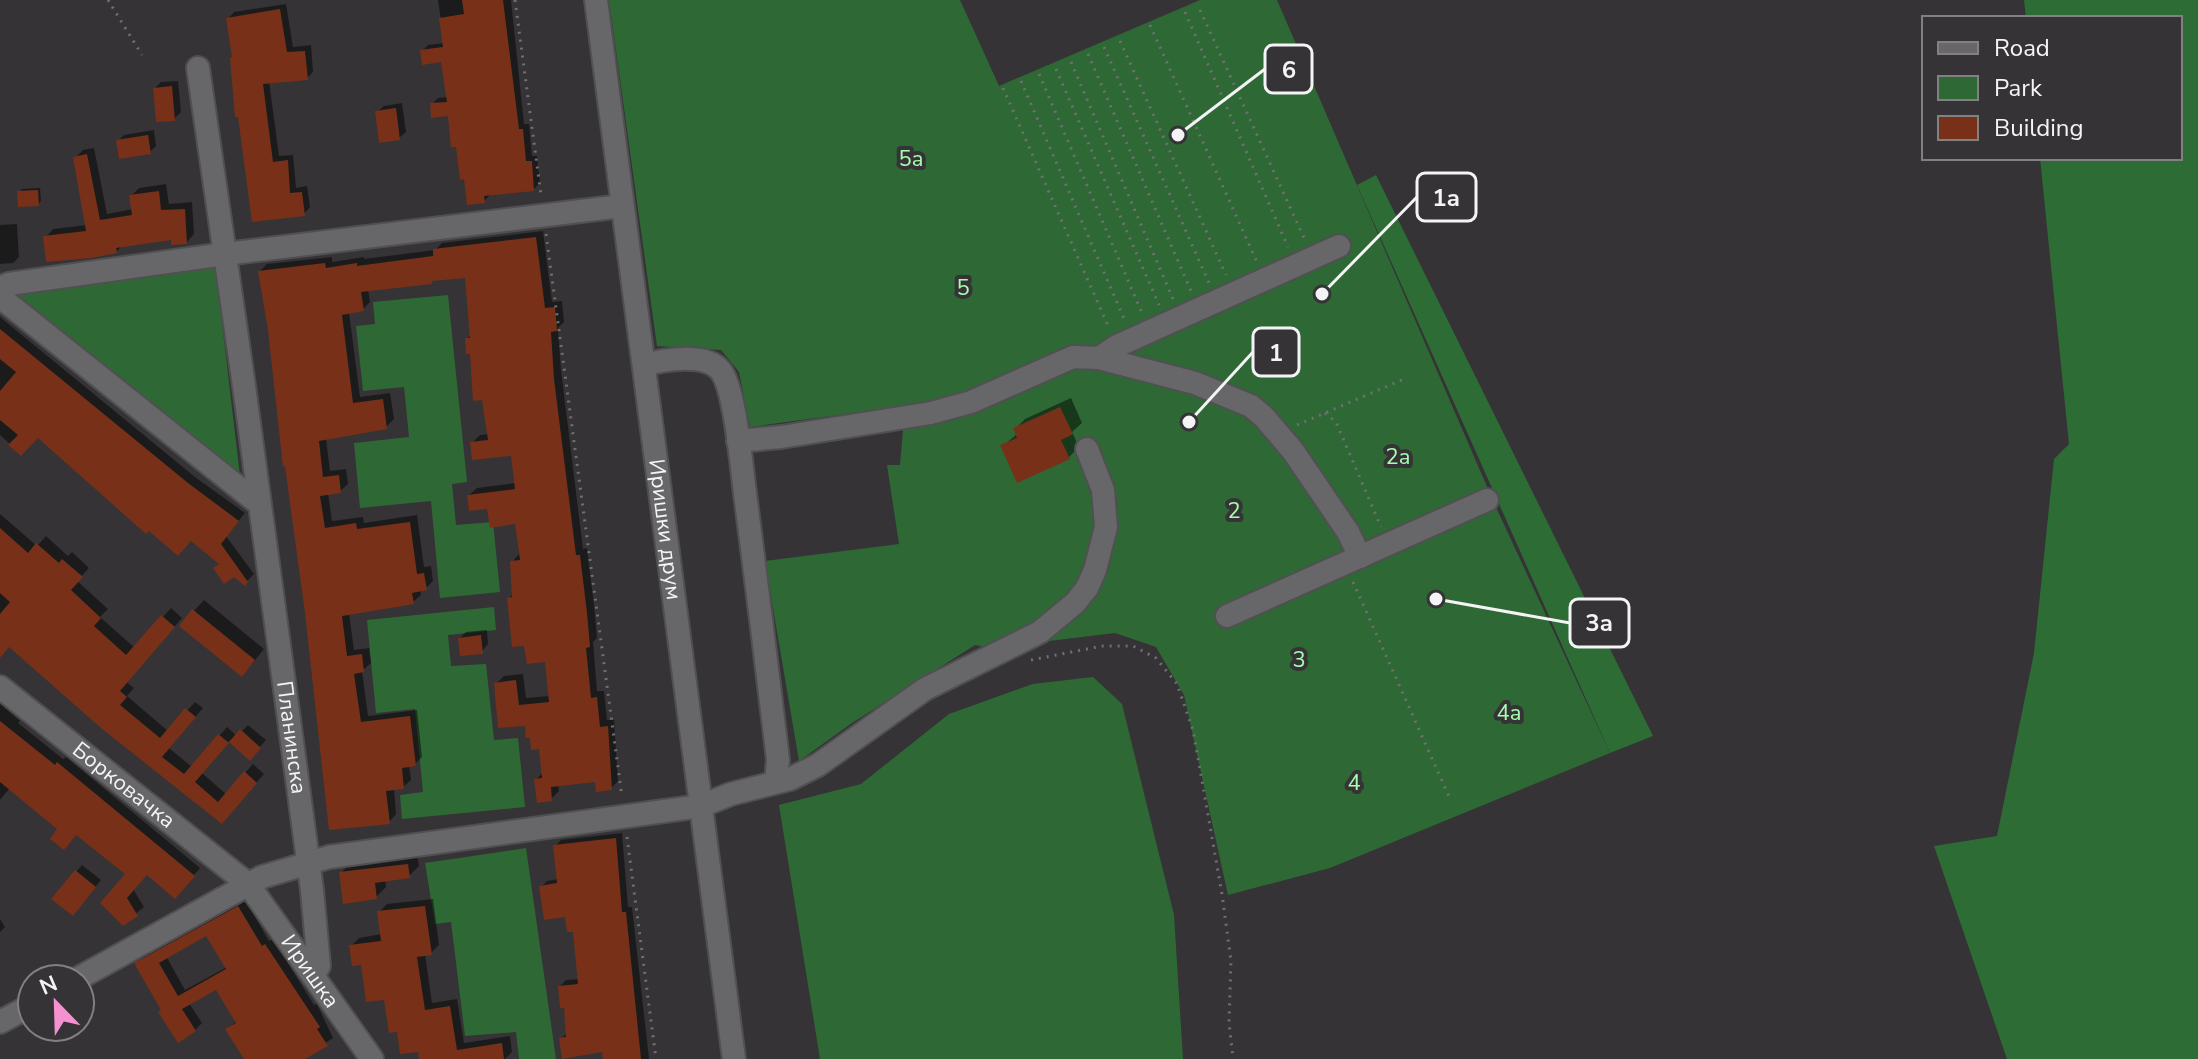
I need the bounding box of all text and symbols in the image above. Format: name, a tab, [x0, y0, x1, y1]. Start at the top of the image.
legend	[1922, 16, 2182, 160]
text: Road	[1994, 32, 2050, 64]
callout: 6	[1265, 45, 1312, 93]
text: 6	[1282, 54, 1296, 86]
text: Park	[1994, 72, 2043, 104]
text: Building	[1994, 112, 2084, 144]
park label: 5a	[899, 144, 923, 174]
callout: 1a	[1417, 173, 1476, 221]
text: 1a	[1432, 182, 1460, 214]
park label: 5	[956, 273, 970, 303]
callout: 1	[1253, 328, 1299, 376]
text: 1	[1269, 337, 1283, 369]
park label: 2a	[1386, 442, 1410, 472]
street label: Иришки друм	[641, 457, 689, 602]
park label: 2	[1227, 496, 1241, 526]
callout: 3a	[1570, 599, 1629, 647]
text: 3a	[1585, 607, 1613, 639]
park label: 3	[1292, 645, 1306, 675]
street label: Планинска	[269, 679, 314, 796]
park label: 4a	[1497, 698, 1521, 728]
street label: Борковачка	[66, 735, 181, 835]
park label: 4	[1347, 768, 1361, 798]
street label: Иришка	[274, 929, 346, 1014]
north arrow	[16, 963, 96, 1043]
text: N	[35, 968, 62, 1003]

